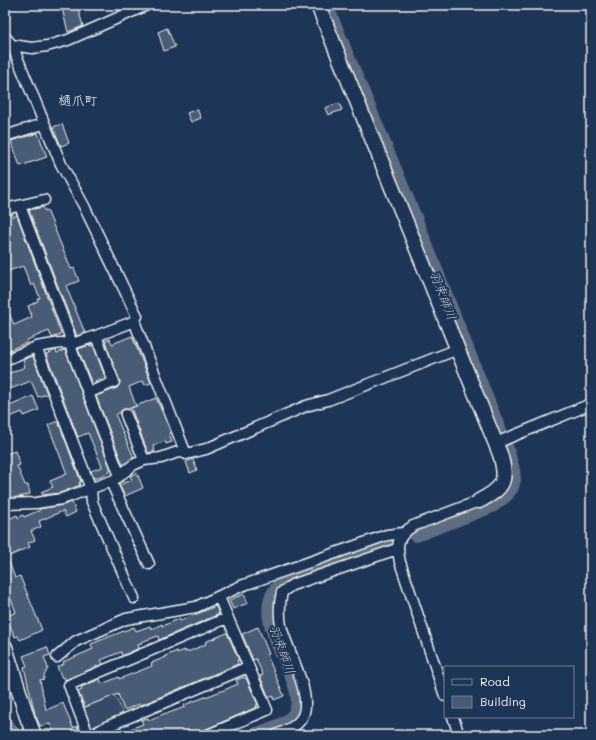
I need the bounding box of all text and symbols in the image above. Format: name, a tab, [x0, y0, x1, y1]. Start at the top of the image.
district label: 樋爪町	[58, 91, 98, 108]
water label: 羽束師川	[427, 268, 461, 322]
water label: 羽束師川	[266, 622, 300, 676]
legend	[444, 666, 574, 718]
text: Road	[480, 673, 510, 689]
text: Building	[480, 693, 526, 709]

